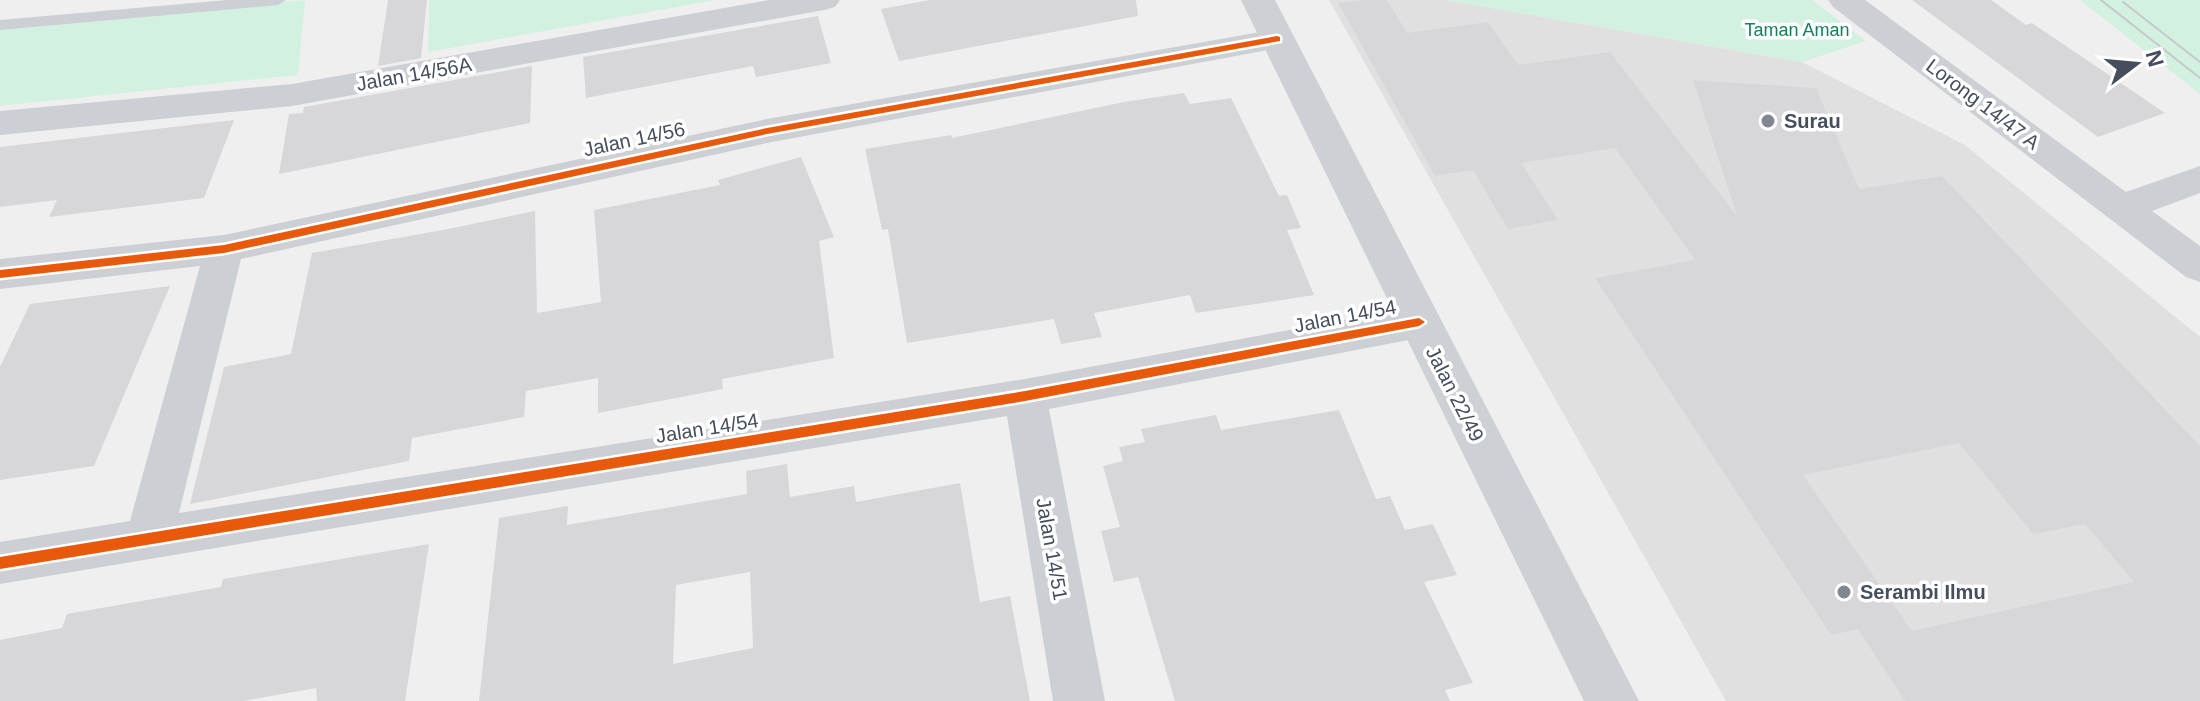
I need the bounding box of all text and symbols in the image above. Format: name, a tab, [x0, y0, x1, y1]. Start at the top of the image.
park label: Taman Aman	[1744, 20, 1850, 40]
north arrow	[2096, 24, 2176, 104]
text: N	[2141, 48, 2169, 70]
street label: Jalan 14/56A	[355, 53, 474, 95]
street label: Lorong 14/47 A	[1922, 54, 2044, 154]
place label: Surau	[1784, 110, 1841, 132]
marker: Surau	[1759, 112, 1777, 130]
street label: Jalan 14/56	[581, 117, 687, 161]
street label: Jalan 14/54	[1292, 295, 1398, 337]
street label: Jalan 22/49	[1422, 343, 1488, 445]
street label: Jalan 14/54	[654, 409, 760, 447]
street label: Jalan 14/51	[1032, 496, 1072, 602]
place label: Serambi Ilmu	[1860, 581, 1986, 603]
marker: Serambi Ilmu	[1835, 583, 1853, 601]

